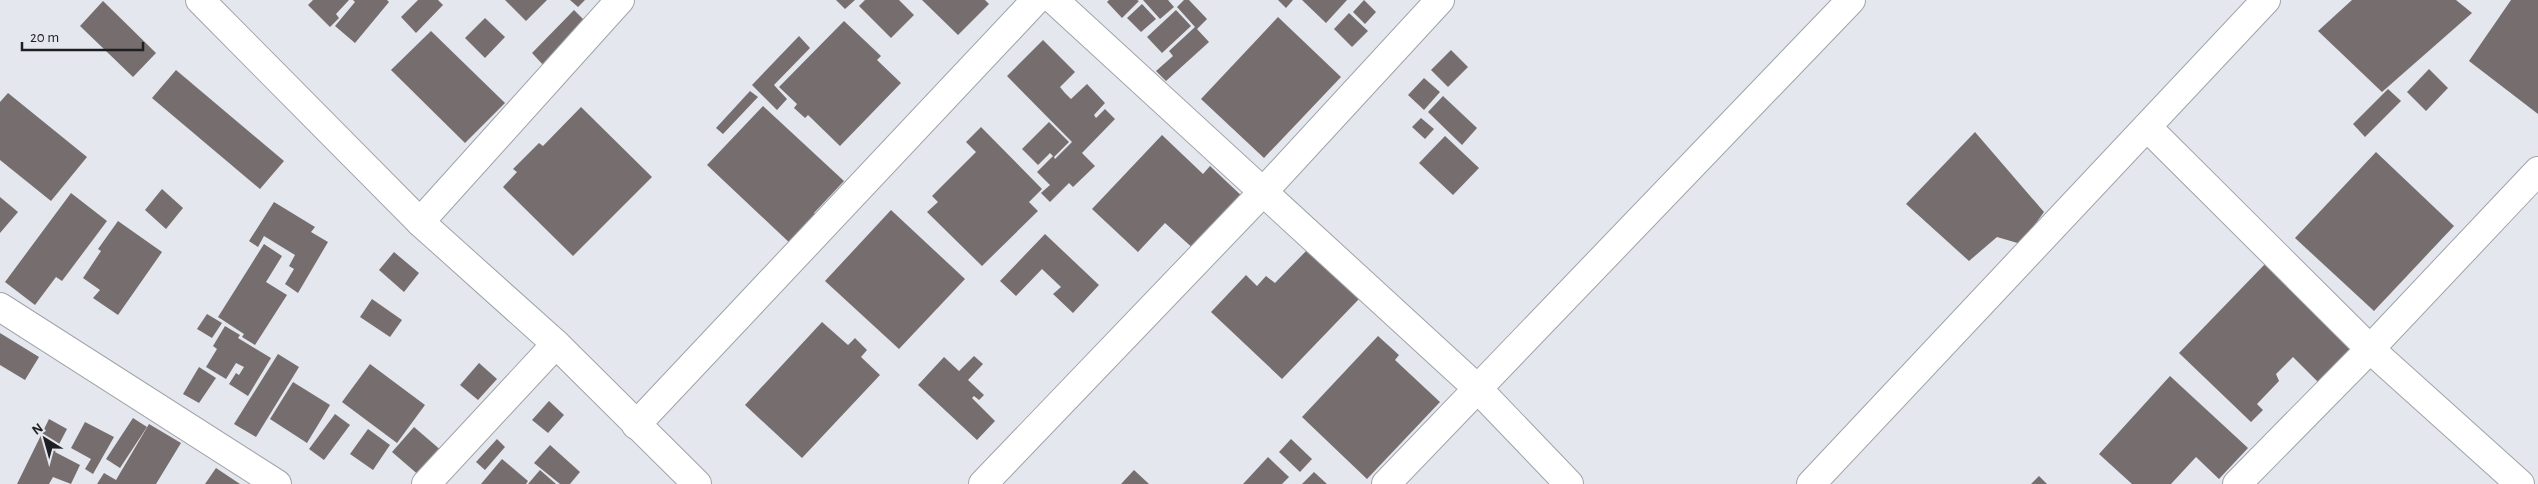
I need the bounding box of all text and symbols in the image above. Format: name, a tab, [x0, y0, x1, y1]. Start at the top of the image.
scale bar	[22, 20, 144, 52]
text: 20 m	[30, 30, 59, 45]
north arrow	[20, 414, 70, 464]
text: N	[30, 421, 46, 438]

